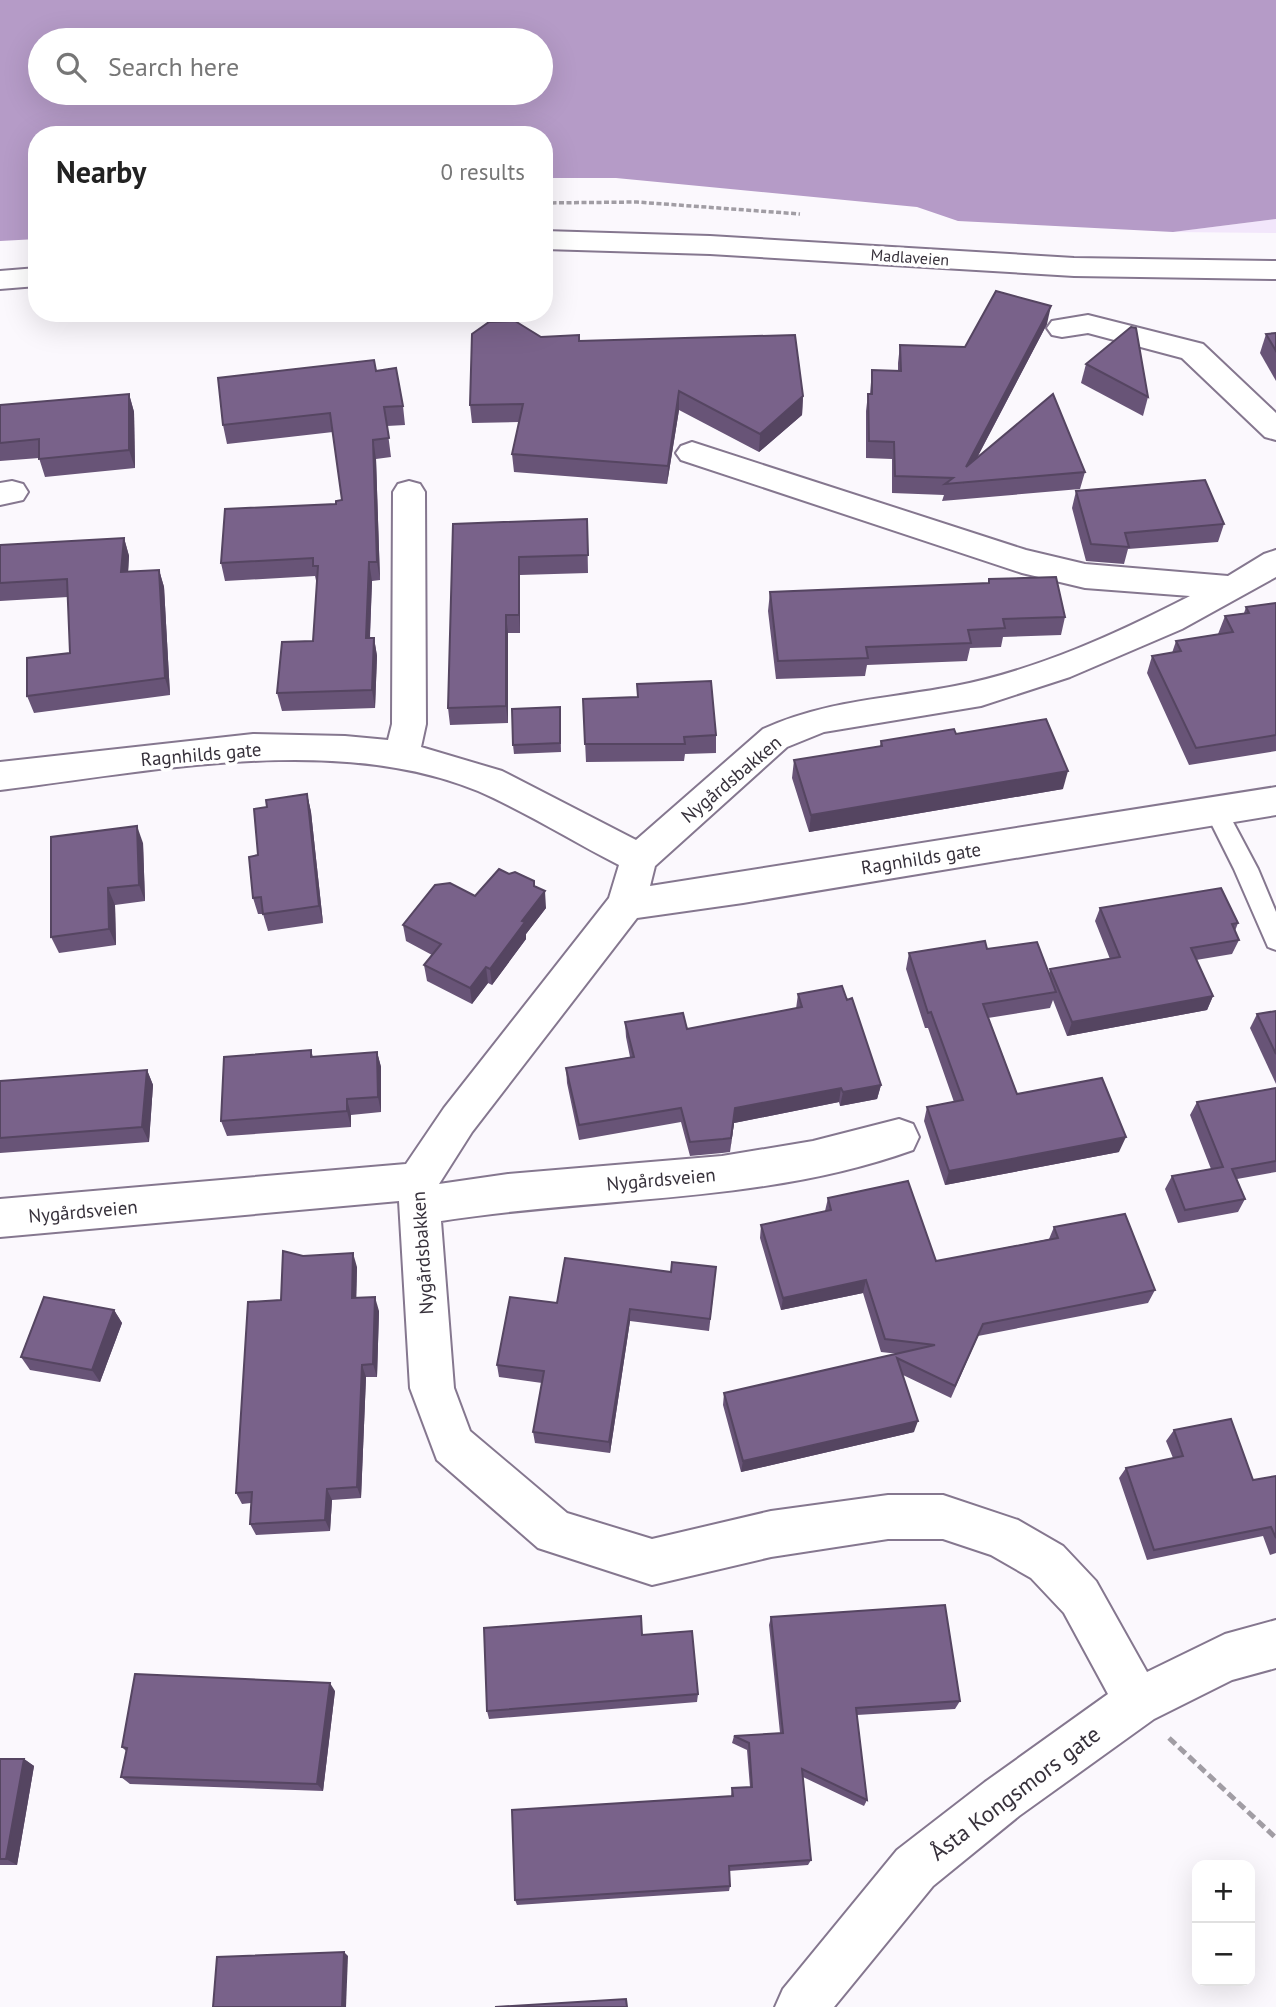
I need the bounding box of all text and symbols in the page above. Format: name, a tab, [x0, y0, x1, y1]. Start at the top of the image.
search box	[28, 28, 553, 105]
icon: search	[52, 48, 90, 86]
text: Search here	[108, 50, 239, 83]
text: Nearby	[56, 152, 146, 191]
text: 0 results	[441, 157, 525, 186]
street label: Madlaveien	[870, 244, 950, 270]
street label: Nygårdsbakken	[676, 730, 786, 828]
street label: Ragnhilds gate	[140, 737, 262, 771]
street label: Ragnhilds gate	[859, 837, 983, 879]
street label: Nygårdsveien	[605, 1162, 717, 1196]
street label: Nygårdsbakken	[406, 1191, 438, 1315]
street label: Nygårdsveien	[27, 1194, 139, 1228]
street label: Åsta Kongsmors gate	[924, 1719, 1106, 1866]
map controls	[1192, 1860, 1255, 1986]
button: +	[1192, 1860, 1255, 1923]
button: −	[1192, 1923, 1255, 1986]

